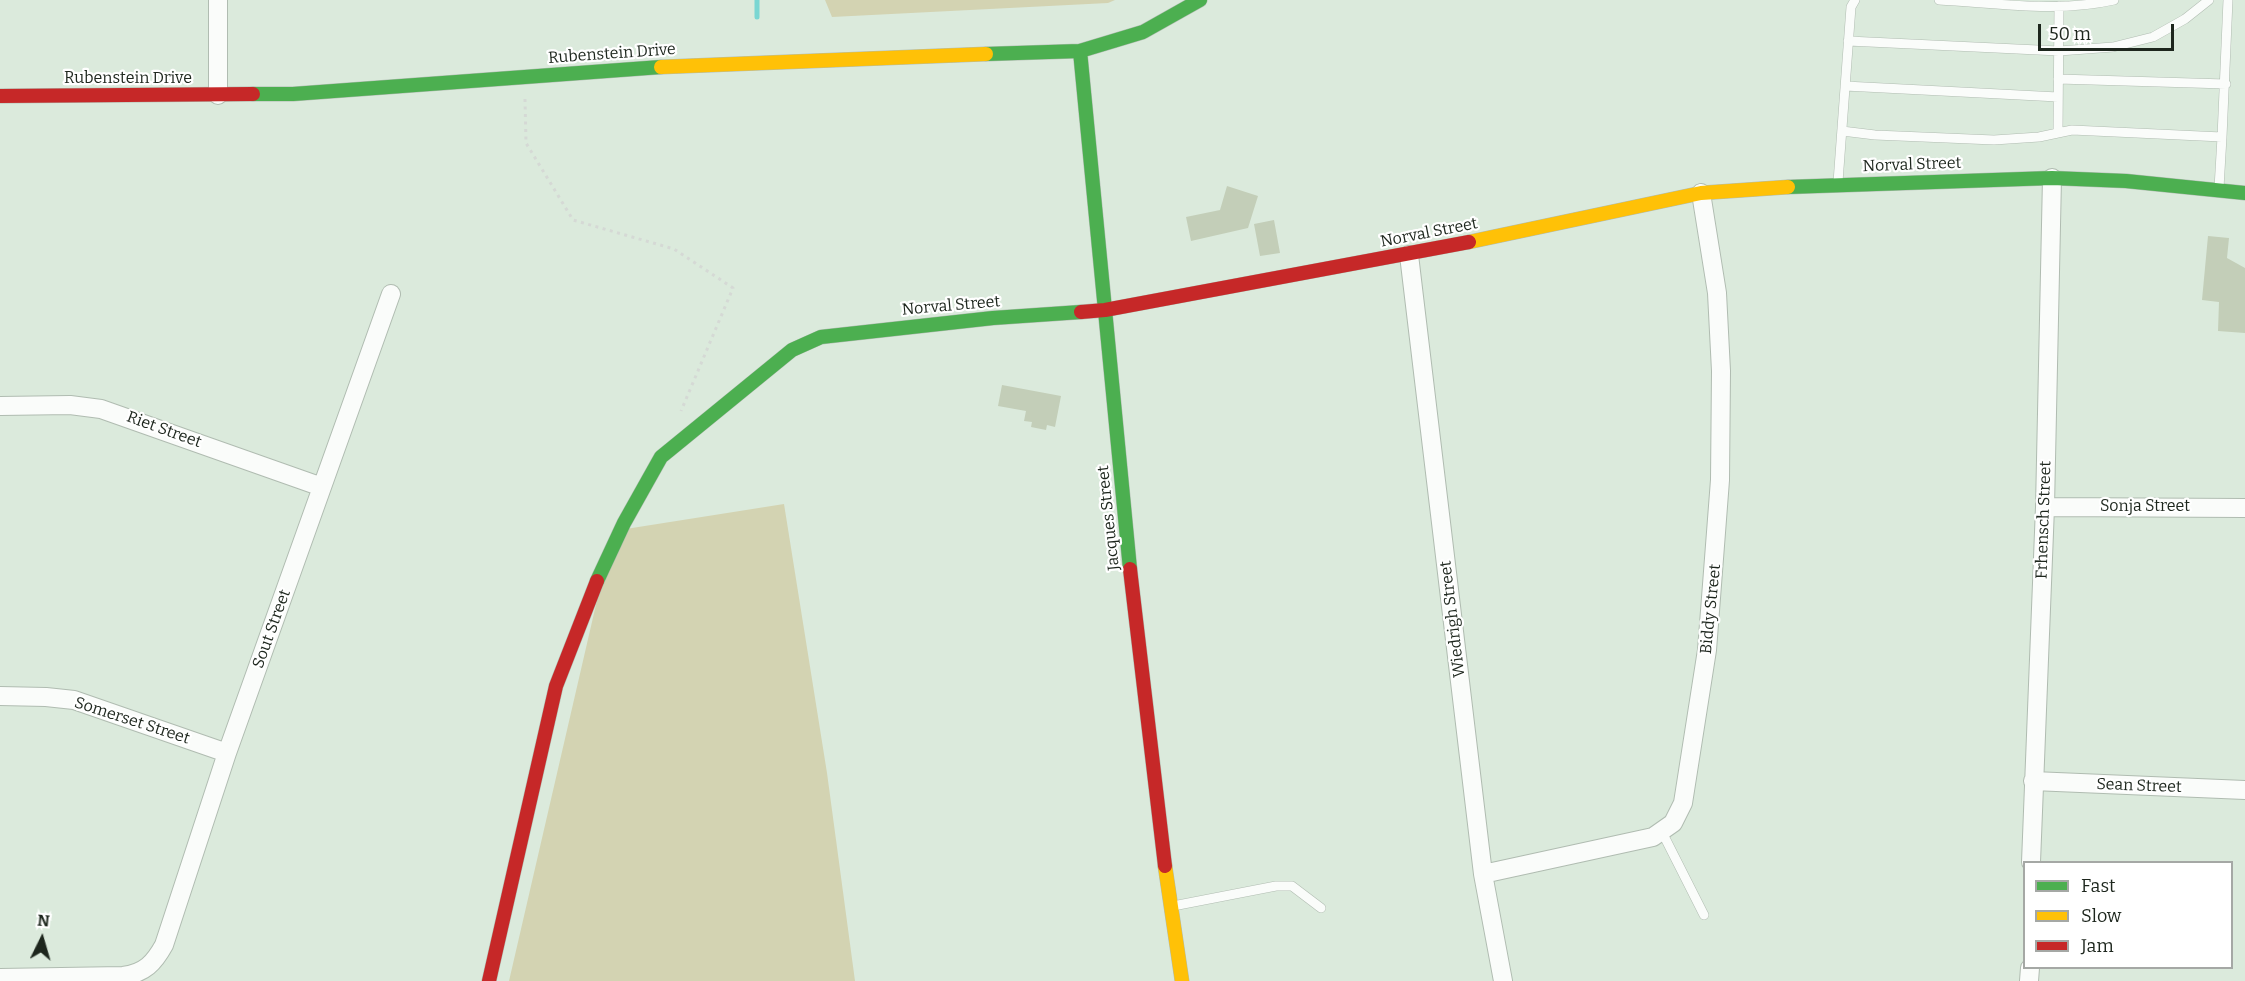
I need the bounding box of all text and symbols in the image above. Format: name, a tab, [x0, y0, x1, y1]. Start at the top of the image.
scale bar	[2041, 12, 2178, 50]
text: 50 m	[2049, 23, 2091, 45]
street label: Rubenstein Drive	[548, 40, 676, 68]
street label: Rubenstein Drive	[64, 69, 192, 89]
street label: Norval Street	[1862, 154, 1962, 176]
street label: Norval Street	[1379, 214, 1479, 252]
street label: Norval Street	[901, 292, 1001, 320]
street label: Riet Street	[124, 408, 204, 452]
street label: Frhensch Street	[2032, 461, 2056, 579]
street label: Jacques Street	[1094, 465, 1124, 571]
street label: Sonja Street	[2100, 497, 2190, 517]
street label: Wiedrigh Street	[1436, 560, 1470, 678]
street label: Biddy Street	[1697, 563, 1725, 655]
street label: Sout Street	[249, 587, 295, 671]
street label: Somerset Street	[72, 693, 192, 749]
street label: Sean Street	[2096, 775, 2182, 797]
legend	[2023, 861, 2233, 969]
text: Fast	[2081, 875, 2116, 897]
text: Slow	[2081, 905, 2121, 927]
north arrow	[12, 909, 72, 969]
text: N	[37, 911, 51, 931]
text: Jam	[2081, 935, 2114, 957]

